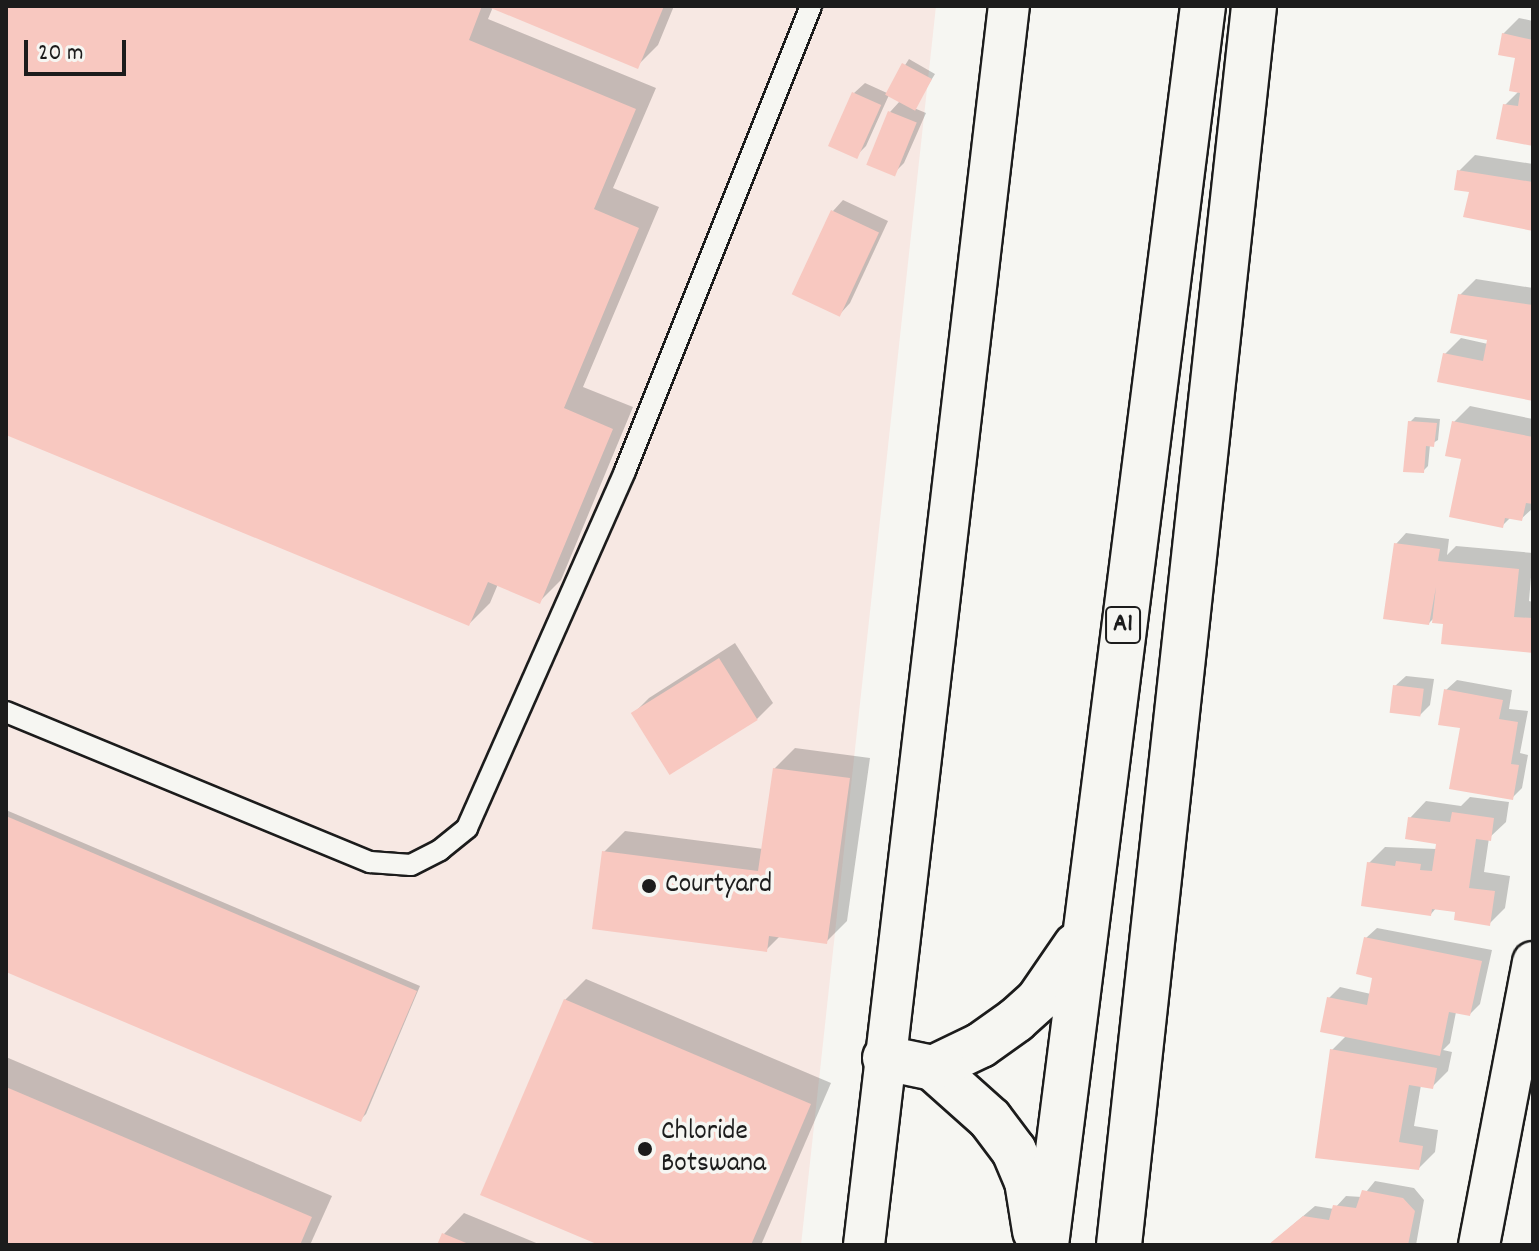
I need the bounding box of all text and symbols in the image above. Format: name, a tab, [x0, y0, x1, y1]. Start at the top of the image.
scale bar	[28, 24, 130, 74]
text: 20 m	[38, 37, 84, 71]
road number: A1	[1105, 603, 1141, 647]
place label: Courtyard	[665, 869, 772, 903]
marker: Courtyard	[640, 877, 658, 895]
place label: Chloride Botswana	[661, 1116, 766, 1182]
marker: Chloride Botswana	[636, 1140, 654, 1158]

